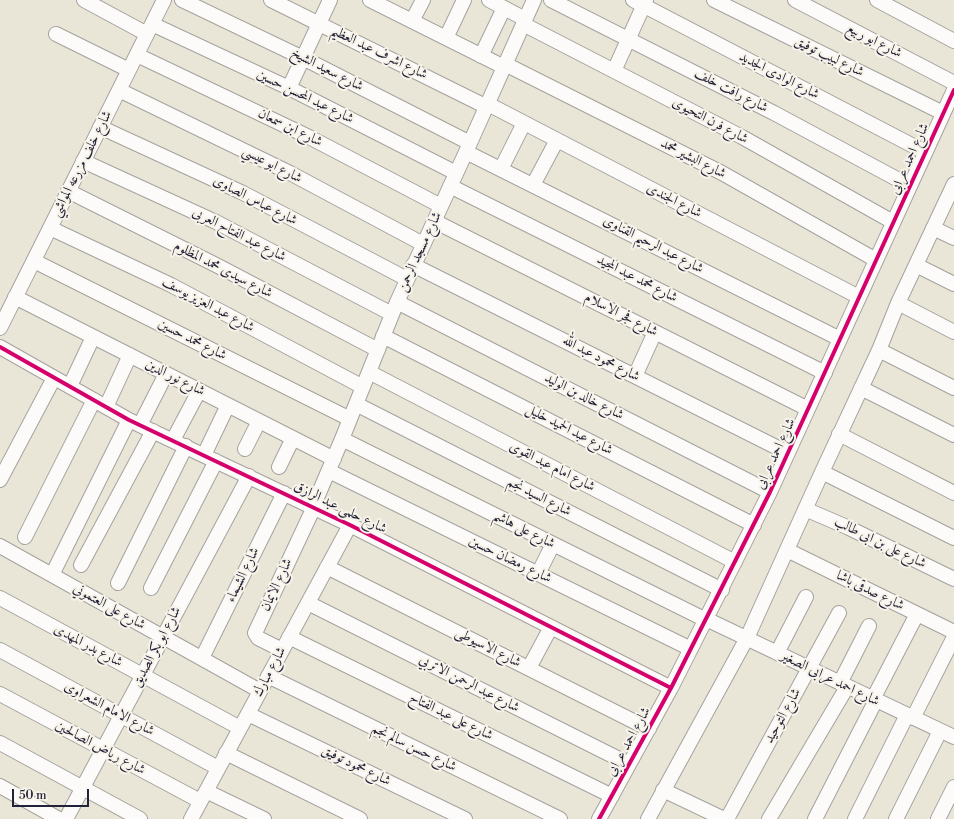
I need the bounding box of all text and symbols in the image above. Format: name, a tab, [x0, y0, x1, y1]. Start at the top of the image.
street label: شارع ابو ربيع	[843, 20, 905, 62]
street label: شارع اشرف عبد العظيم	[328, 22, 430, 84]
street label: شارع لبيب توفيق	[792, 33, 866, 81]
street label: شارع سعيد الشيخ	[288, 45, 366, 95]
street label: شارع الوادى الجديد	[736, 49, 822, 103]
street label: شارع رافت خلف	[691, 65, 771, 117]
street label: شارع عبد المحسن حسين	[254, 66, 356, 128]
street label: شارع فرن التحيوى	[669, 94, 751, 148]
street label: شارع ابن سمعان	[255, 105, 325, 151]
street label: شارع خلف مزرعه المواشي	[48, 108, 116, 220]
street label: شارع احمد عرابى	[887, 121, 933, 197]
street label: شارع البشير محمد	[657, 135, 729, 183]
street label: شارع ابو عيسي	[239, 143, 305, 187]
street label: شارع عباس الصاوى	[210, 173, 300, 229]
street label: شارع الجندى	[644, 180, 704, 222]
street label: شارع عبد الفتاح العربى	[189, 204, 289, 266]
street label: شارع مسجد الرحمن	[394, 209, 446, 295]
street label: شارع عبد الرحيم القناوى	[600, 212, 706, 278]
street label: شارع سيدى محمد المظلوم	[171, 238, 275, 302]
street label: شارع محمد عبد المجيد	[594, 251, 680, 307]
street label: شارع عبد العزيز يوسف	[159, 274, 257, 336]
street label: شارع فجر الاسلام	[582, 289, 660, 341]
street label: شارع محمد حسين	[155, 316, 229, 364]
street label: شارع محمود عبد الله	[560, 332, 642, 386]
street label: شارع نور الدين	[142, 356, 208, 400]
street label: شارع خالد بن الوليد	[542, 370, 626, 424]
street label: شارع عبد الحميد خليل	[523, 401, 615, 459]
street label: شارع احمد عرابى	[752, 416, 800, 492]
street label: شارع امام عبد القوى	[506, 438, 598, 496]
street label: شارع السيد نجم	[504, 474, 574, 520]
street label: شارع حلمى عبد الرازق	[291, 478, 389, 538]
street label: شارع على هاشم	[490, 507, 558, 553]
street label: شارع على بن ابى طالب	[831, 513, 929, 573]
street label: شارع رمضان حسين	[466, 533, 554, 587]
street label: شارع الشيماء	[223, 545, 263, 605]
street label: شارع الايمان	[257, 556, 297, 614]
street label: شارع صدقى باشا	[833, 567, 907, 615]
street label: شارع على العتموني	[70, 580, 148, 634]
street label: شارع ابو بكر الصديق	[129, 604, 185, 690]
street label: شارع بدر المهدى	[51, 621, 125, 671]
street label: شارع الاسيوطى	[452, 624, 524, 672]
street label: شارع مبارك	[250, 644, 290, 700]
street label: شارع احمد عرابى الصغير	[778, 648, 882, 710]
street label: شارع عبد الرحمن الاتربي	[416, 651, 522, 717]
street label: شارع الامام الشعراوى	[61, 678, 157, 740]
street label: شارع التوحيد	[761, 686, 805, 746]
street label: شارع على عبد الفتاح	[406, 689, 496, 745]
street label: شارع احمد عرابى	[603, 704, 655, 780]
street label: شارع رياض الصالحين	[52, 717, 148, 779]
street label: شارع حسن سالم نجم	[369, 720, 459, 776]
street label: شارع محمود توفيق	[319, 742, 393, 790]
scale bar	[14, 781, 91, 807]
text: 50 m	[19, 788, 47, 803]

